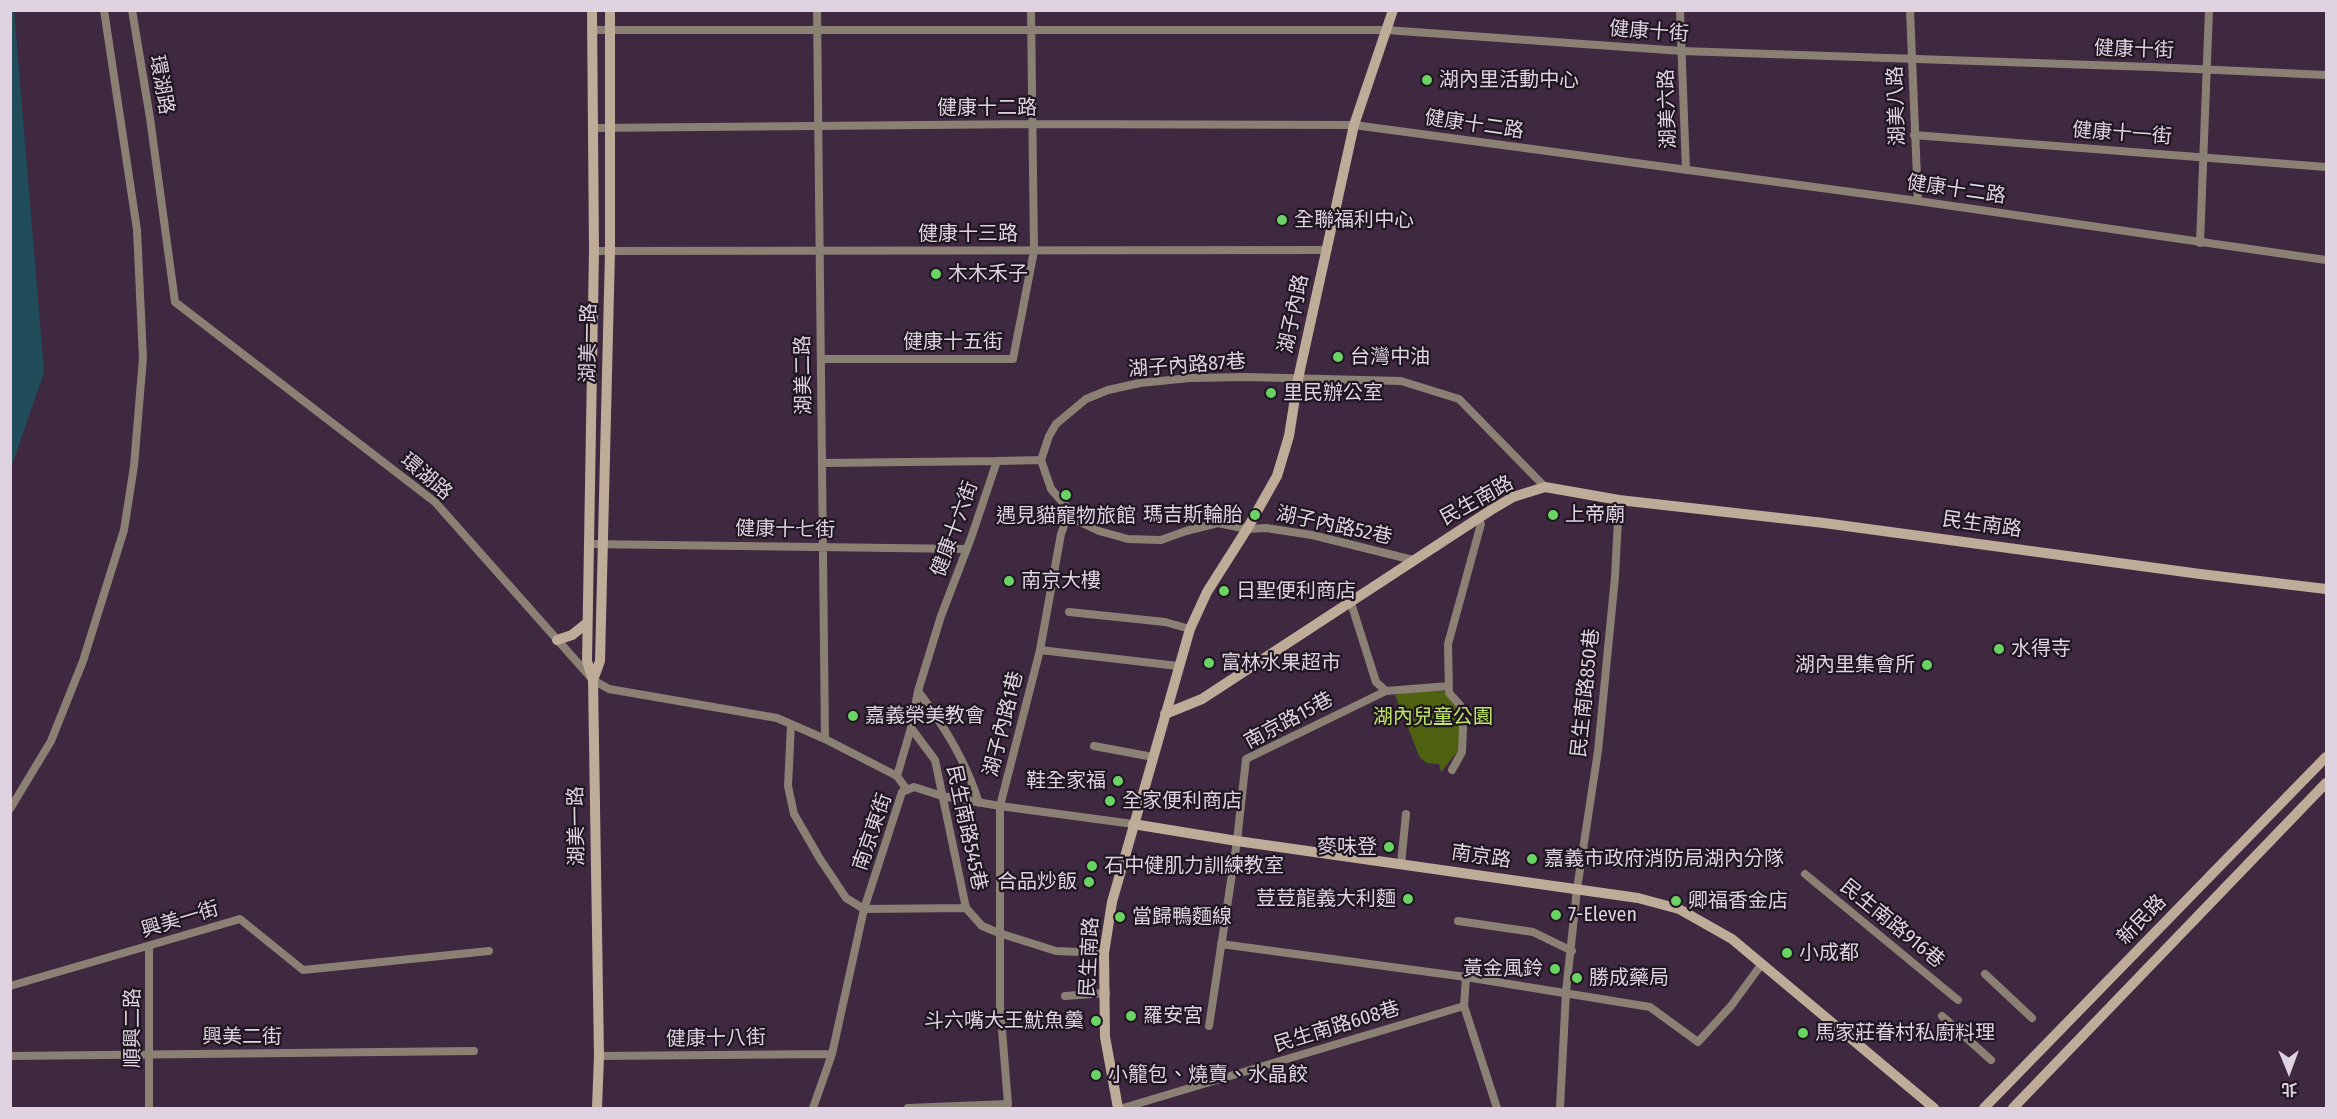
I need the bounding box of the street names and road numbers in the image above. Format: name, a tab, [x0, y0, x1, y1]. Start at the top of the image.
street label: 健康十街	[1608, 17, 1690, 47]
street label: 健康十街	[2094, 37, 2174, 63]
street label: 環湖路	[144, 53, 178, 117]
street label: 湖美八路	[1884, 66, 1910, 146]
street label: 湖美六路	[1655, 69, 1681, 149]
street label: 健康十二路	[937, 96, 1037, 120]
street label: 健康十二路	[1423, 106, 1525, 144]
street label: 健康十一街	[2071, 119, 2173, 149]
street label: 健康十二路	[1905, 171, 2007, 209]
street label: 健康十三路	[918, 222, 1018, 246]
street label: 湖子內路	[1274, 272, 1314, 356]
street label: 湖美一路	[576, 303, 602, 383]
street label: 健康十五街	[903, 330, 1003, 354]
street label: 湖美二路	[791, 335, 817, 415]
street label: 湖子內路87巷	[1127, 350, 1247, 382]
street label: 環湖路	[395, 449, 457, 505]
street label: 民生南路	[1436, 471, 1518, 531]
street label: 健康十六街	[927, 478, 983, 580]
street label: 湖子內路52巷	[1274, 502, 1394, 550]
street label: 民生南路	[1941, 508, 2023, 542]
street label: 健康十七街	[735, 517, 835, 543]
street label: 民生南路850巷	[1567, 627, 1605, 759]
street label: 湖子內路1巷	[979, 669, 1029, 779]
street label: 南京路15巷	[1241, 688, 1337, 754]
street label: 民生南路545巷	[941, 763, 991, 893]
street label: 湖美一路	[564, 786, 590, 866]
street label: 南京東街	[849, 790, 897, 874]
street label: 南京路	[1450, 841, 1512, 873]
street label: 民生南路916巷	[1835, 875, 1949, 973]
street label: 新民路	[2113, 890, 2171, 950]
street label: 興美一街	[138, 897, 222, 943]
street label: 民生南路	[1076, 916, 1104, 998]
street label: 順興二路	[121, 988, 145, 1068]
street label: 民生南路608巷	[1271, 996, 1403, 1058]
street label: 興美二街	[202, 1025, 282, 1049]
street label: 健康十八街	[666, 1026, 766, 1052]

